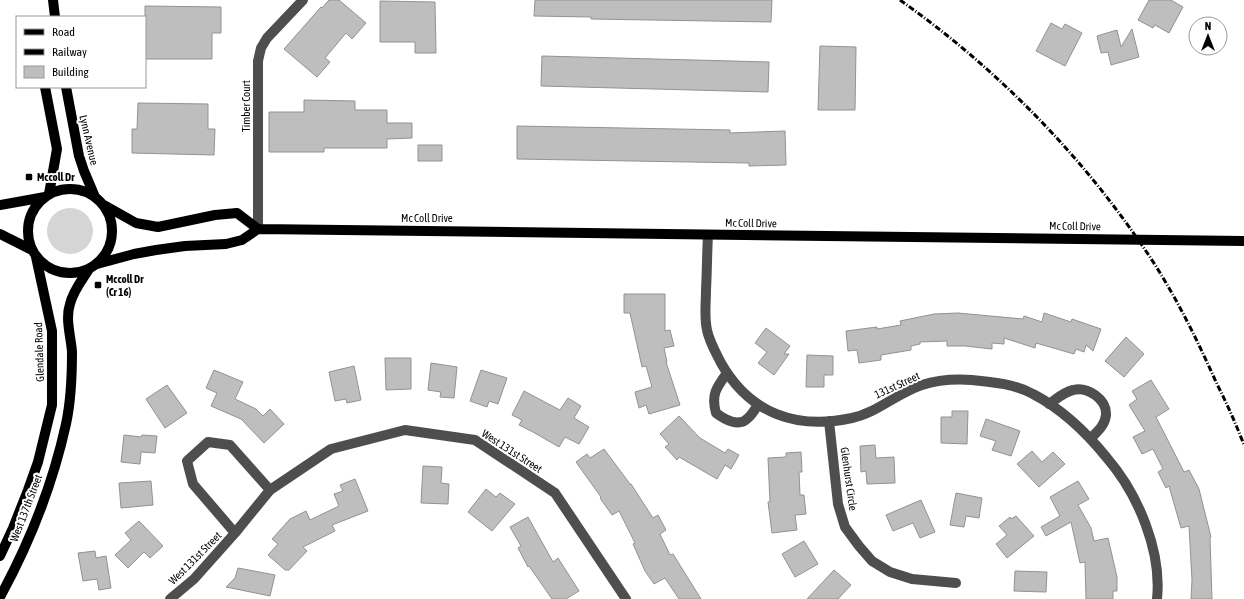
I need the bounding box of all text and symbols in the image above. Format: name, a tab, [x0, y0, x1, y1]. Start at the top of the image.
legend	[16, 16, 146, 88]
north arrow	[1188, 16, 1228, 56]
text: N	[1205, 20, 1211, 32]
text: Road	[52, 25, 75, 39]
text: Railway	[52, 45, 87, 59]
text: Building	[52, 65, 90, 79]
street label: Timber Court	[240, 80, 252, 132]
street label: Lynn Avenue	[77, 114, 101, 166]
place label: Mccoll Dr	[37, 171, 75, 183]
marker: Mccoll Dr	[24, 172, 34, 182]
street label: Mc Coll Drive	[401, 212, 453, 224]
street label: Mc Coll Drive	[725, 217, 777, 229]
street label: Mc Coll Drive	[1049, 220, 1101, 232]
place label: Mccoll Dr (Cr 16)	[106, 273, 144, 298]
marker: Mccoll Dr (Cr 16)	[93, 280, 103, 290]
street label: Glendale Road	[32, 322, 46, 382]
street label: 131st Street	[873, 369, 921, 401]
street label: West 131st Street	[480, 427, 544, 475]
street label: Glenhurst Circle	[839, 446, 859, 512]
street label: West 137th Street	[8, 473, 44, 543]
street label: West 131st Street	[166, 529, 224, 587]

